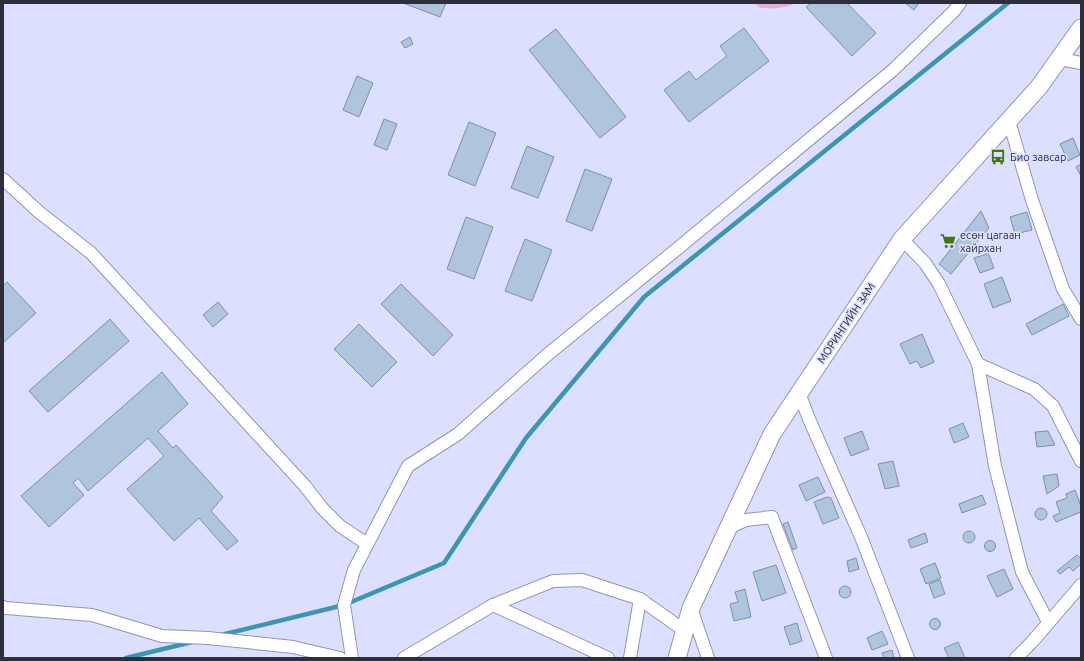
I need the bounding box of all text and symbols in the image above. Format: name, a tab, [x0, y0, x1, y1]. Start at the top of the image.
bus stop icon: Био завсар	[989, 148, 1007, 166]
place label: Био завсар	[1010, 151, 1066, 163]
place label: есөн цагаан хайрхан	[960, 229, 1021, 254]
supermarket icon: есөн цагаан хайрхан	[939, 232, 957, 250]
street label: МОРИНГИЙН ЗАМ	[815, 281, 877, 365]

